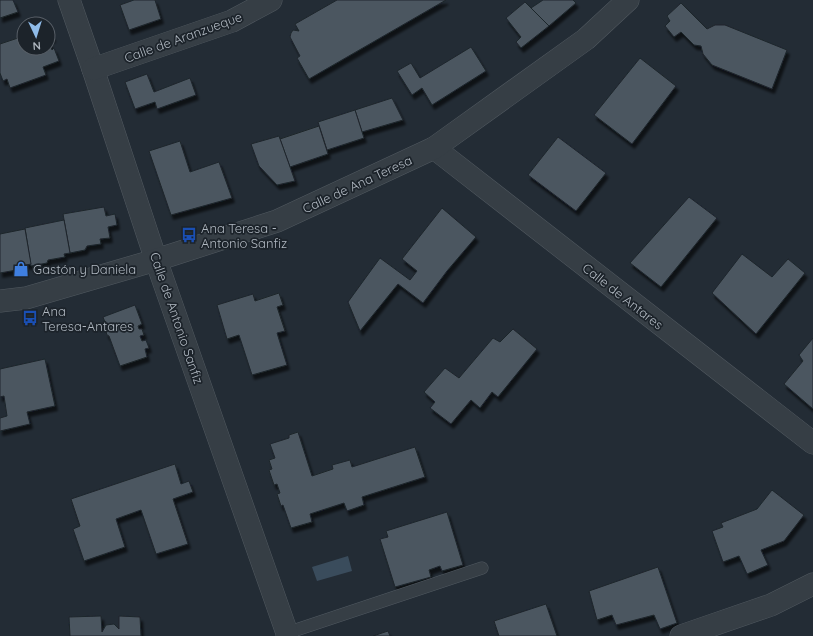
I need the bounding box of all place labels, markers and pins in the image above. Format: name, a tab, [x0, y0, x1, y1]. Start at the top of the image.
place label: Ana Teresa - Antonio Sanfiz	[201, 220, 287, 251]
bus stop icon: Ana Teresa - Antonio Sanfiz	[180, 226, 198, 244]
shop icon: Gastón y Daniela	[12, 260, 30, 278]
place label: Gastón y Daniela	[33, 261, 136, 277]
place label: Ana Teresa-Antares	[42, 303, 133, 334]
bus stop icon: Ana Teresa-Antares	[21, 309, 39, 327]

